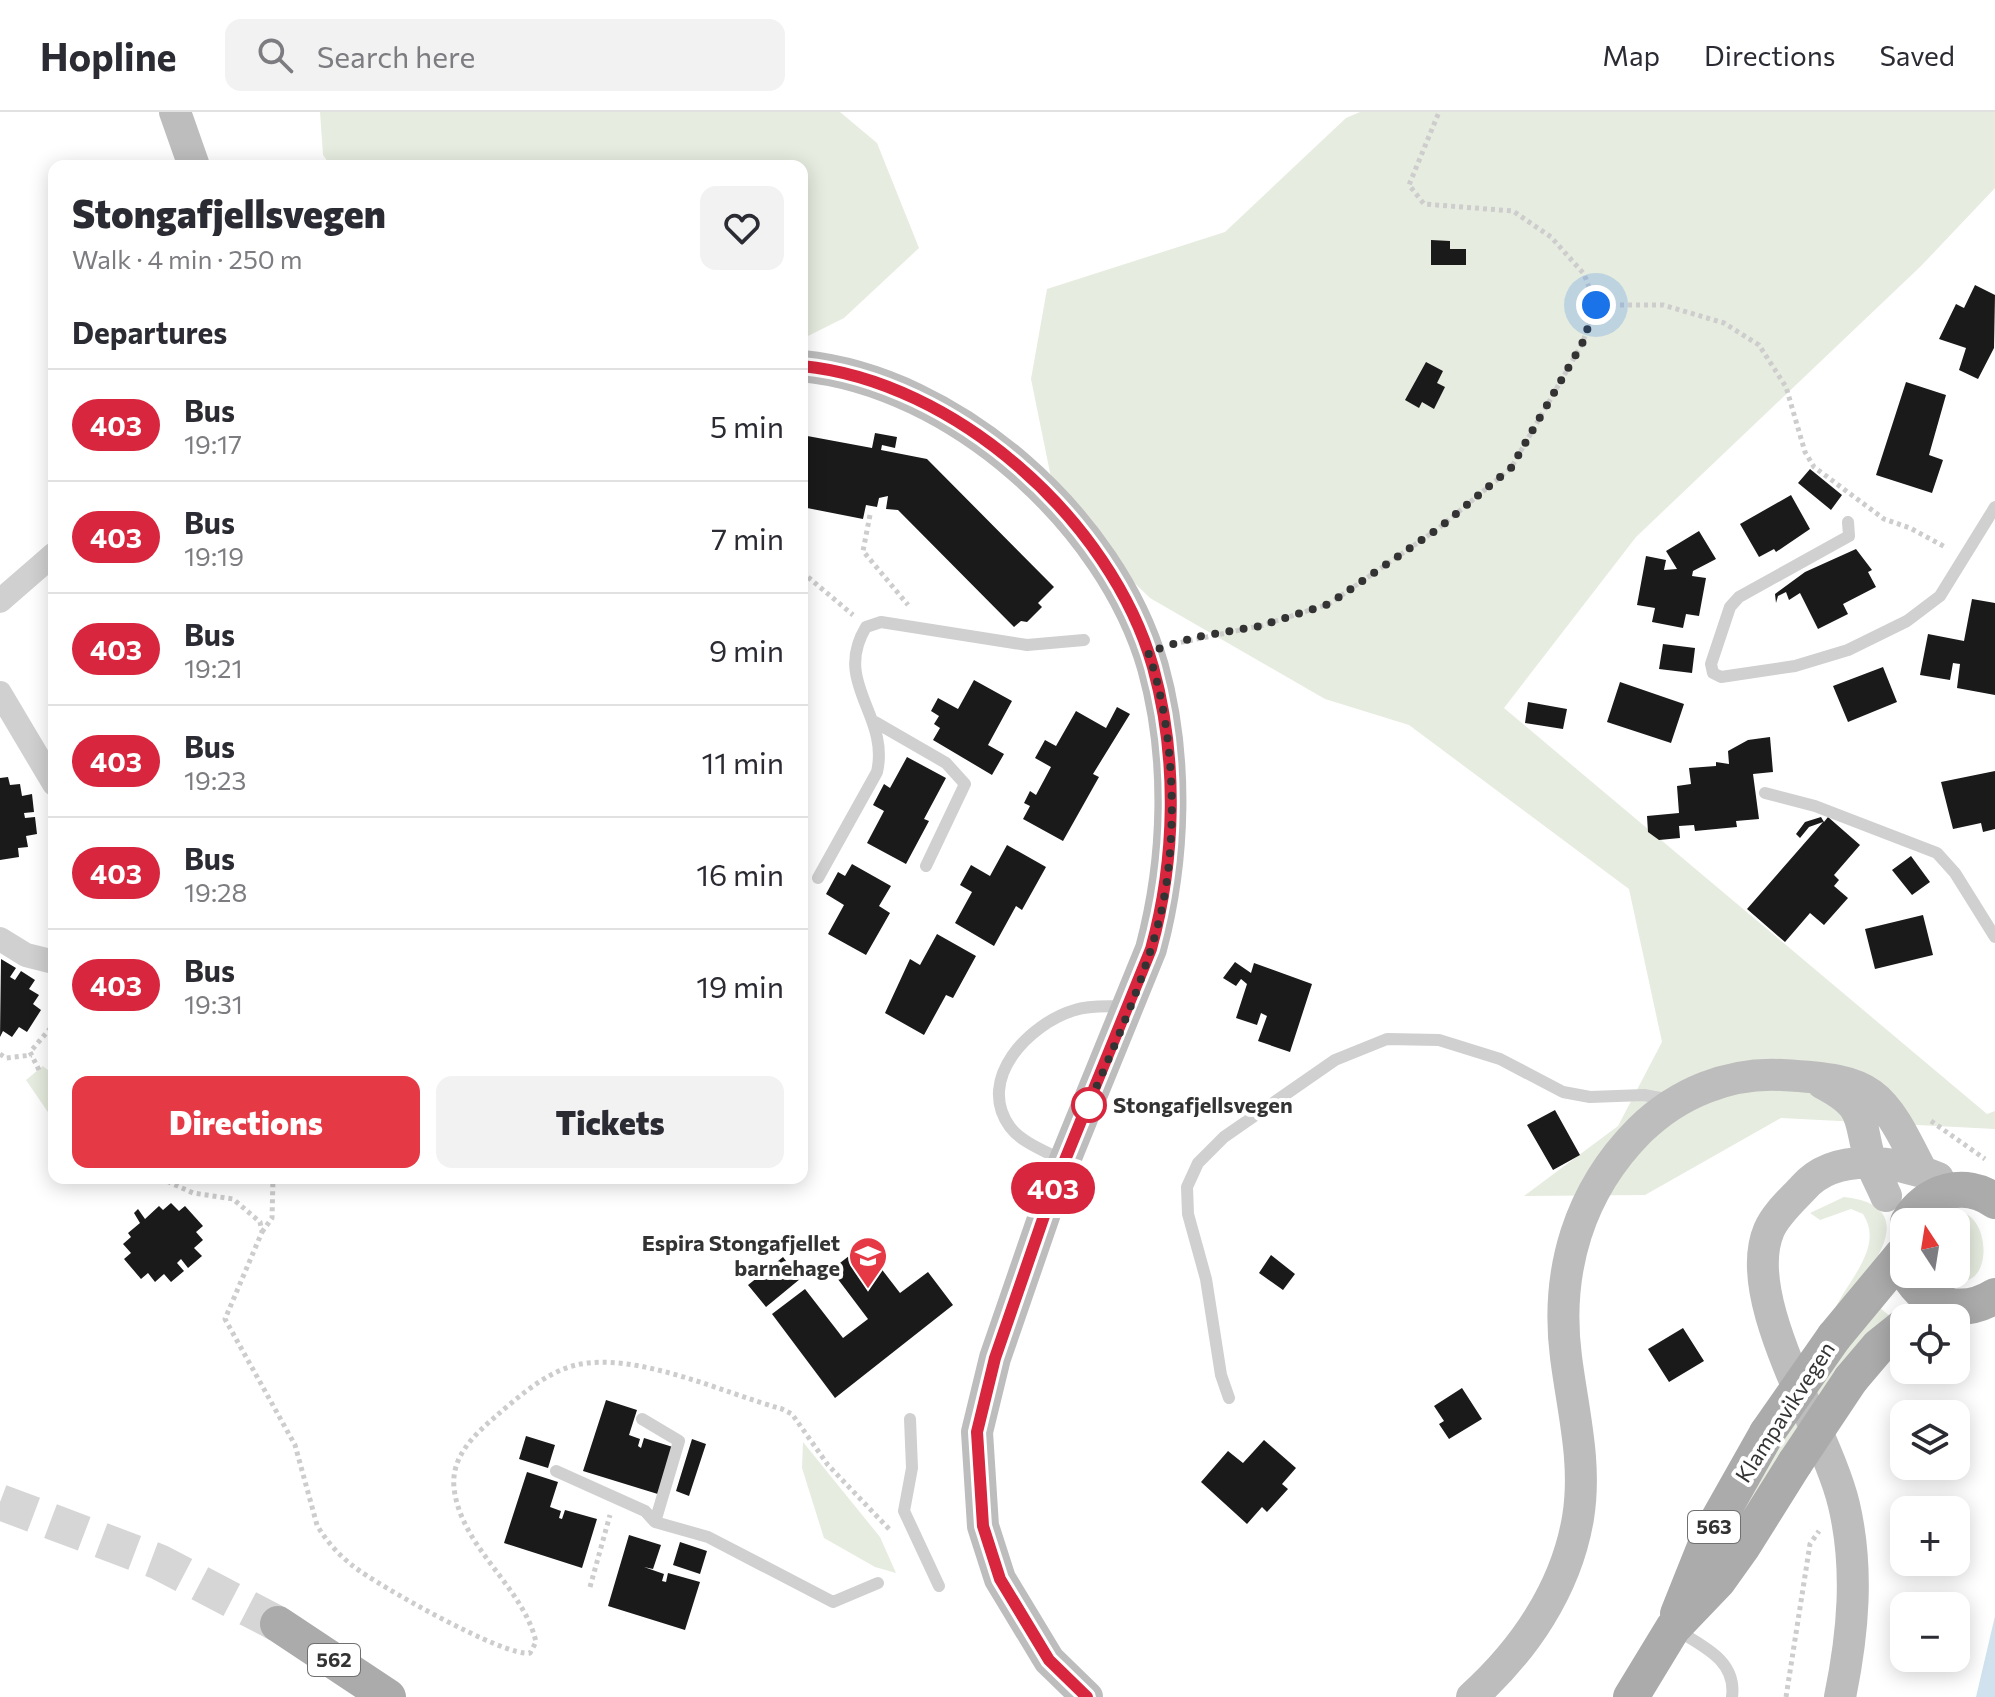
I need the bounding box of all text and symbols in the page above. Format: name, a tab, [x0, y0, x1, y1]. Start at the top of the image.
search box	[225, 19, 785, 91]
text: Hopline	[40, 32, 177, 79]
icon: search	[253, 33, 297, 77]
text: Search here	[317, 37, 475, 74]
text: Map	[1602, 38, 1660, 72]
text: Directions	[1704, 38, 1835, 72]
text: Saved	[1879, 38, 1955, 72]
button: heart	[700, 186, 784, 270]
text: Stongafjellsvegen	[72, 189, 386, 236]
text: Walk · 4 min · 250 m	[72, 243, 302, 274]
your location	[1576, 285, 1616, 325]
text: Departures	[72, 313, 227, 350]
text: Bus	[184, 391, 235, 428]
text: 5 min	[710, 407, 784, 444]
text: 403	[90, 408, 142, 442]
text: 19:17	[184, 428, 242, 459]
text: Bus	[184, 503, 235, 540]
text: 7 min	[711, 519, 784, 556]
text: 403	[90, 520, 142, 554]
text: 19:19	[184, 540, 244, 571]
text: Bus	[184, 615, 235, 652]
text: 9 min	[709, 631, 784, 668]
text: 403	[90, 632, 142, 666]
text: 19:21	[184, 652, 243, 683]
text: Bus	[184, 727, 235, 764]
text: 11 min	[702, 743, 784, 780]
text: 403	[90, 744, 142, 778]
text: 19:23	[184, 764, 246, 795]
text: Bus	[184, 839, 235, 876]
text: 16 min	[696, 855, 784, 892]
text: 403	[90, 856, 142, 890]
text: 19:28	[184, 876, 247, 907]
text: Bus	[184, 951, 235, 988]
text: 19 min	[696, 967, 784, 1004]
text: 403	[90, 968, 142, 1002]
text: 19:31	[184, 988, 243, 1019]
button: Directions	[72, 1076, 420, 1168]
button: Tickets	[436, 1076, 784, 1168]
marker: Stongafjellsvegen	[1072, 1088, 1106, 1122]
place label: Stongafjellsvegen	[1113, 1091, 1293, 1118]
line badge: 403	[1007, 1162, 1099, 1214]
text: 403	[1027, 1171, 1079, 1205]
north arrow	[1890, 1208, 1970, 1288]
map controls	[1890, 1208, 1970, 1672]
place label: Espira Stongafjellet barnehage	[642, 1229, 840, 1281]
school or university icon: Espira Stongafjellet barnehage	[847, 1235, 889, 1290]
button: locate	[1890, 1304, 1970, 1384]
street label: Klampavikvegen	[1729, 1336, 1840, 1487]
button: layers	[1890, 1400, 1970, 1480]
button: +	[1890, 1496, 1970, 1576]
road number: 563	[1688, 1511, 1740, 1543]
button: −	[1890, 1592, 1970, 1672]
road number: 562	[308, 1644, 360, 1676]

